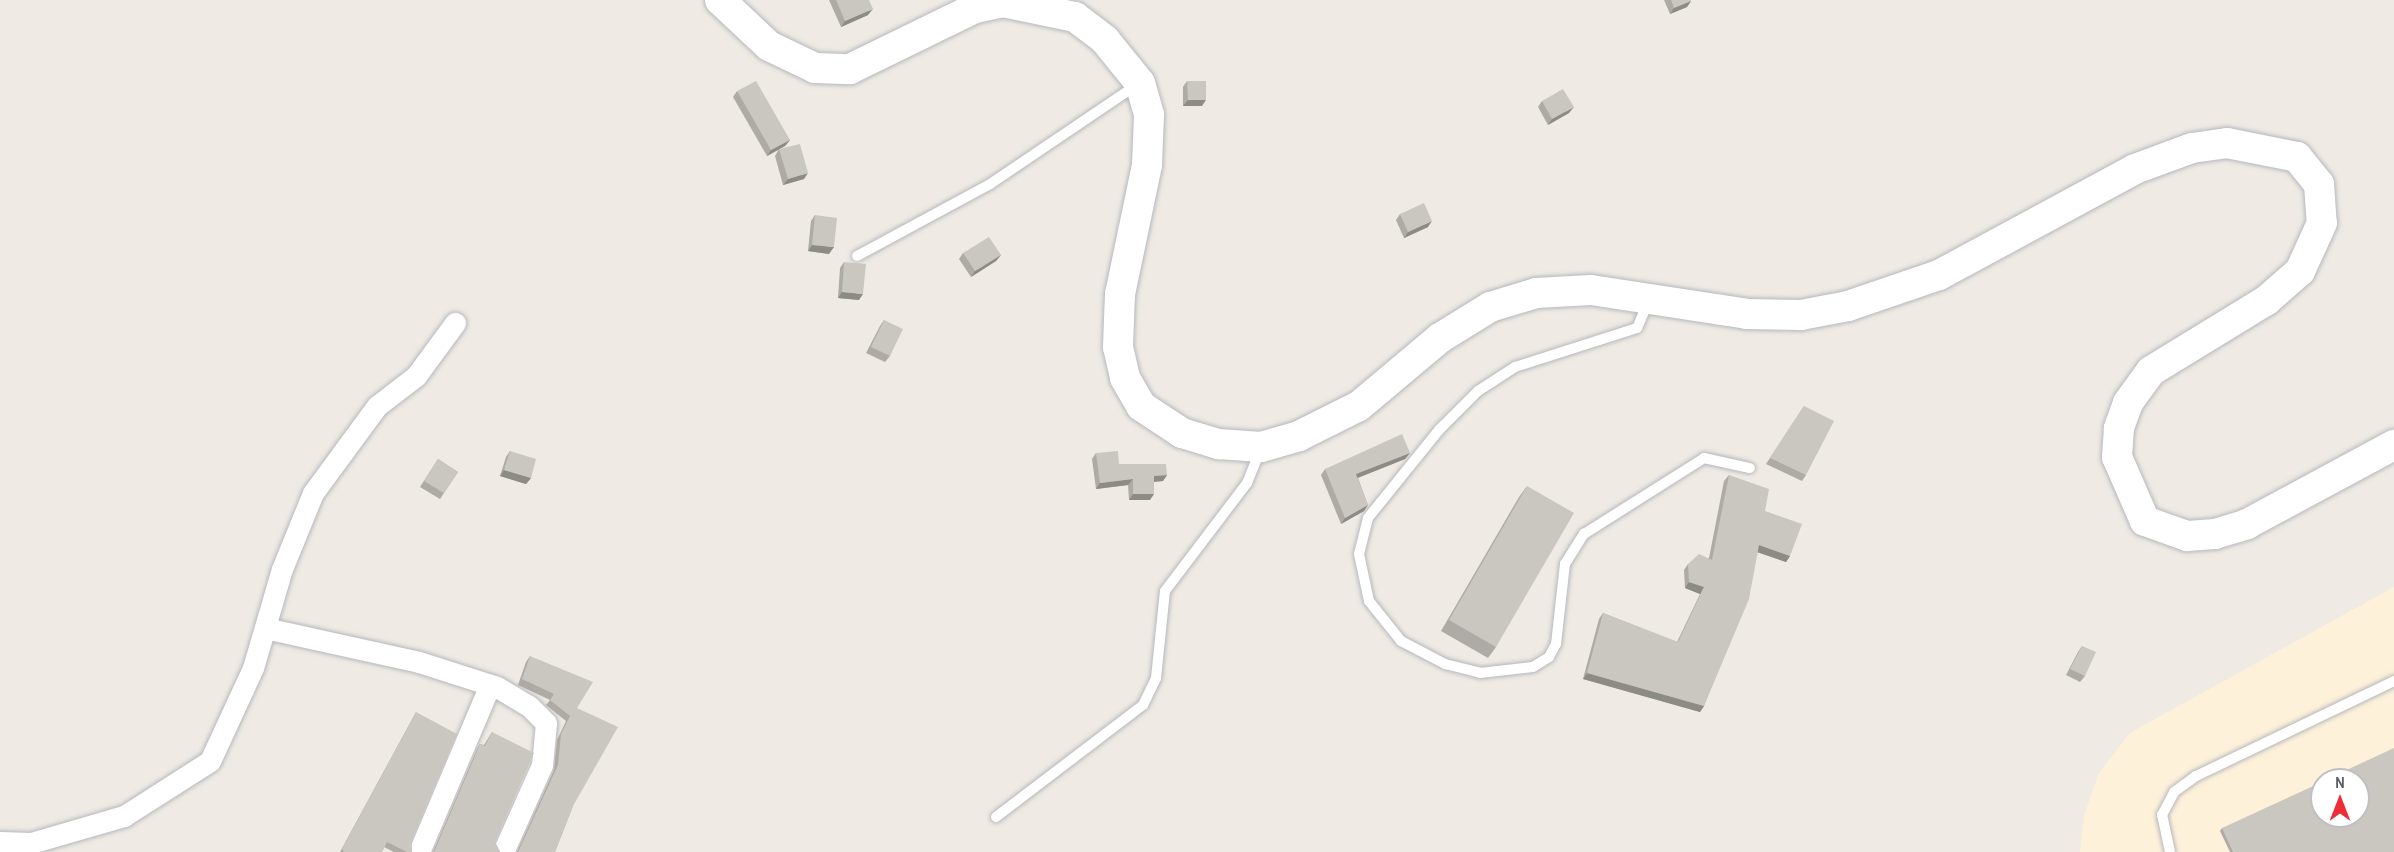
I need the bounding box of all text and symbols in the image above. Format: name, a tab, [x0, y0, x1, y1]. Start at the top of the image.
north arrow	[2310, 768, 2370, 828]
text: N	[2335, 771, 2345, 793]

